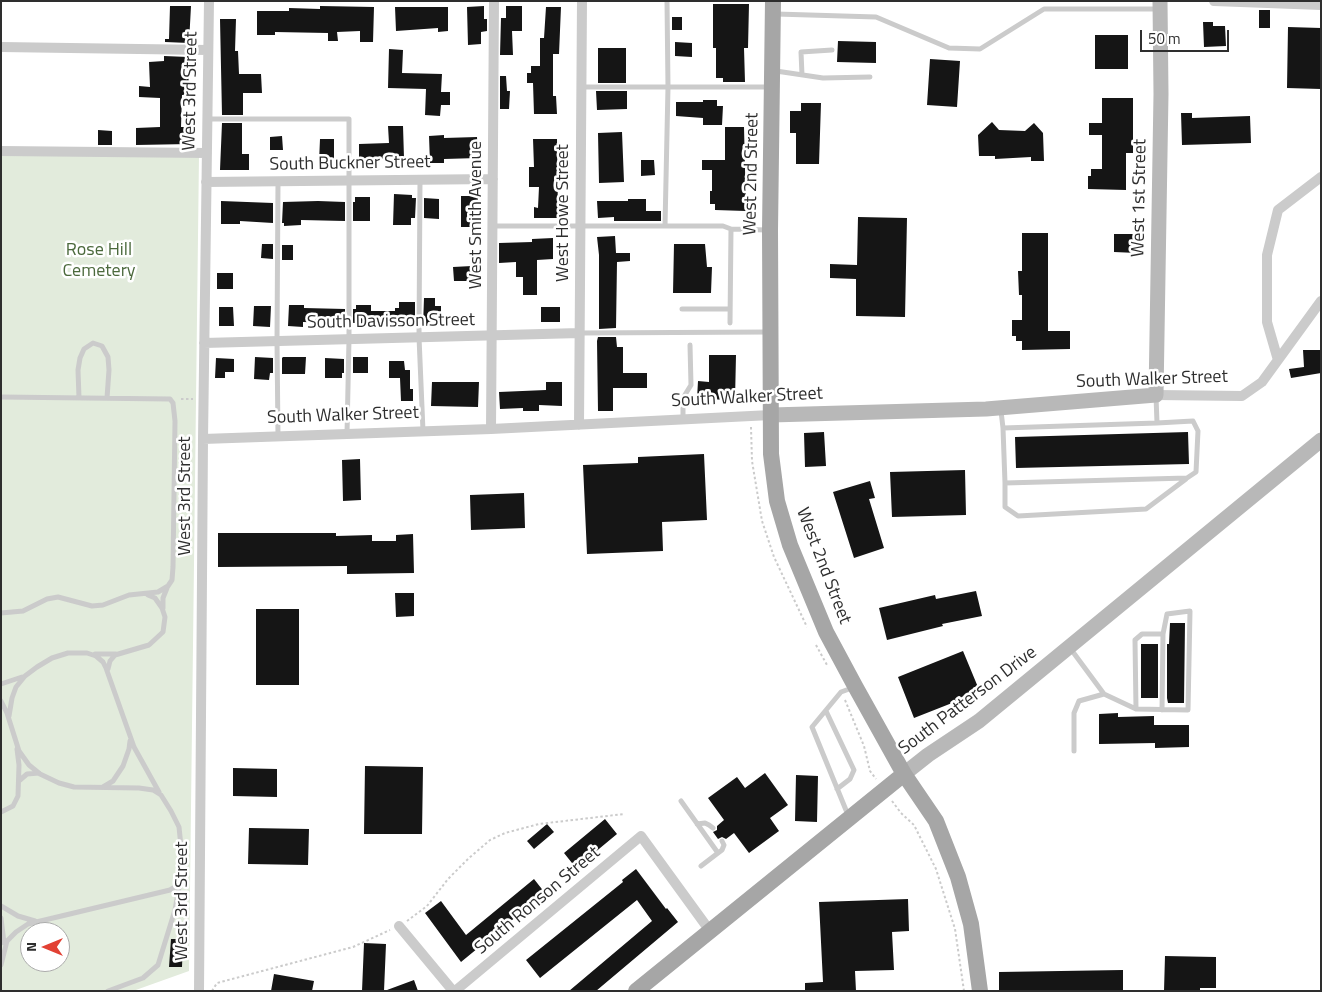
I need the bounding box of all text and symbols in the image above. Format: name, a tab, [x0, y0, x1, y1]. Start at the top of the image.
scale bar	[1142, 20, 1231, 52]
text: 50 m	[1148, 27, 1181, 50]
street label: West 3rd Street	[179, 31, 203, 151]
street label: West 2nd Street	[740, 112, 764, 236]
street label: West 1st Street	[1128, 139, 1152, 257]
street label: West Smith Avenue	[466, 141, 488, 289]
street label: West Howe Street	[553, 144, 575, 282]
street label: South Buckner Street	[269, 152, 431, 176]
park label: Rose Hill Cemetery	[62, 240, 136, 282]
street label: South Davisson Street	[307, 310, 475, 334]
street label: South Walker Street	[1076, 367, 1228, 393]
street label: South Walker Street	[671, 383, 823, 413]
street label: South Walker Street	[267, 403, 419, 429]
street label: West 3rd Street	[175, 436, 197, 556]
street label: West 2nd Street	[791, 505, 855, 627]
street label: South Patterson Drive	[895, 642, 1041, 760]
street label: West 3rd Street	[172, 841, 194, 961]
street label: South Ronson Street	[471, 842, 605, 960]
north arrow	[20, 922, 70, 972]
text: N	[20, 942, 41, 952]

